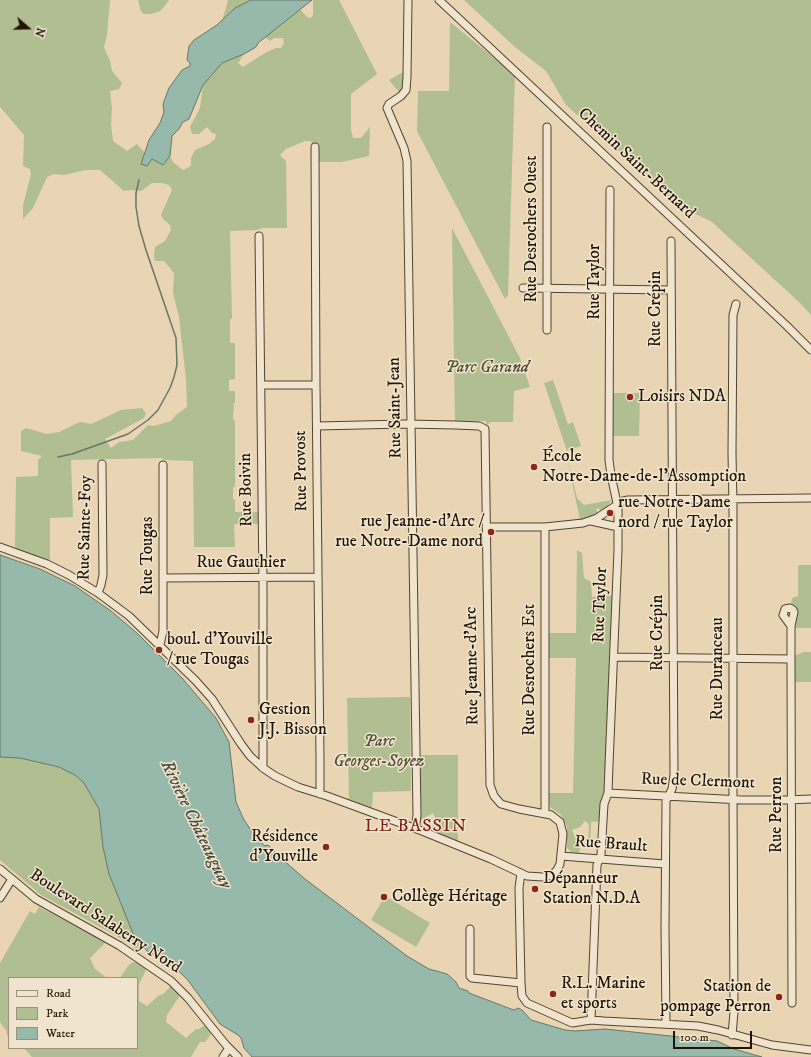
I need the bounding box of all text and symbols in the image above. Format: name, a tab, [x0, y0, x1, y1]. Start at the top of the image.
north arrow	[8, 8, 48, 48]
text: N	[31, 25, 47, 39]
street label: Chemin Saint-Bernard	[573, 104, 699, 224]
street label: Rue Desrochers Ouest	[522, 155, 542, 303]
street label: Rue Taylor	[585, 244, 605, 320]
street label: Rue Crépin	[646, 271, 666, 347]
street label: Rue Saint-Jean	[385, 357, 407, 459]
park label: Parc Garand	[445, 358, 529, 378]
place label: Loisirs NDA	[638, 387, 726, 407]
marker: Loisirs NDA	[625, 392, 635, 402]
street label: Rue Provost	[291, 430, 313, 512]
place label: École Notre-Dame-de-l'Assomption	[542, 447, 746, 487]
street label: Rue Boivin	[236, 453, 258, 527]
marker: École Notre-Dame-de-l'Assomption	[529, 462, 539, 472]
street label: Rue Sainte-Foy	[75, 475, 97, 581]
place label: rue Notre-Dame nord / rue Taylor	[618, 493, 733, 533]
marker: rue Notre-Dame nord / rue Taylor	[605, 508, 615, 518]
place label: rue Jeanne-d'Arc / rue Notre-Dame nord	[335, 512, 483, 552]
street label: Rue Tougas	[138, 517, 158, 595]
marker: rue Jeanne-d'Arc / rue Notre-Dame nord	[486, 527, 496, 537]
street label: Rue Gauthier	[196, 553, 286, 573]
street label: Rue Taylor	[589, 567, 613, 643]
street label: Rue Crépin	[648, 595, 668, 671]
street label: Rue Desrochers Est	[520, 604, 540, 736]
street label: Rue Jeanne-d'Arc	[462, 606, 484, 726]
street label: Rue Duranceau	[708, 617, 728, 721]
place label: boul. d'Youville / rue Tougas	[167, 630, 273, 670]
marker: boul. d'Youville / rue Tougas	[154, 645, 164, 655]
place label: Gestion J.J. Bisson	[259, 700, 327, 740]
marker: Gestion J.J. Bisson	[246, 715, 256, 725]
park label: Parc Georges-Soyez	[333, 732, 425, 772]
water label: Rivière Châteauguay	[155, 757, 235, 893]
street label: Rue de Clermont	[641, 770, 755, 794]
street label: Rue Perron	[767, 777, 787, 853]
district label: LE BASSIN	[365, 816, 467, 838]
place label: Résidence d'Youville	[250, 827, 318, 867]
street label: Rue Brault	[574, 832, 648, 858]
marker: Résidence d'Youville	[321, 842, 331, 852]
street label: Boulevard Salaberry Nord	[25, 865, 185, 979]
place label: Dépanneur Station N.D.A	[543, 869, 640, 909]
marker: Dépanneur Station N.D.A	[530, 884, 540, 894]
place label: Collège Héritage	[392, 887, 507, 907]
marker: Collège Héritage	[379, 892, 389, 902]
place label: R.L. Marine et sports	[561, 974, 646, 1014]
legend	[8, 977, 138, 1049]
place label: Station de pompage Perron	[660, 977, 771, 1017]
text: Road	[46, 986, 71, 1001]
marker: R.L. Marine et sports	[548, 989, 558, 999]
marker: Station de pompage Perron	[774, 992, 784, 1002]
text: Park	[46, 1006, 68, 1021]
scale bar	[675, 1023, 754, 1049]
text: Water	[46, 1026, 75, 1041]
text: 100 m	[680, 1030, 709, 1045]

